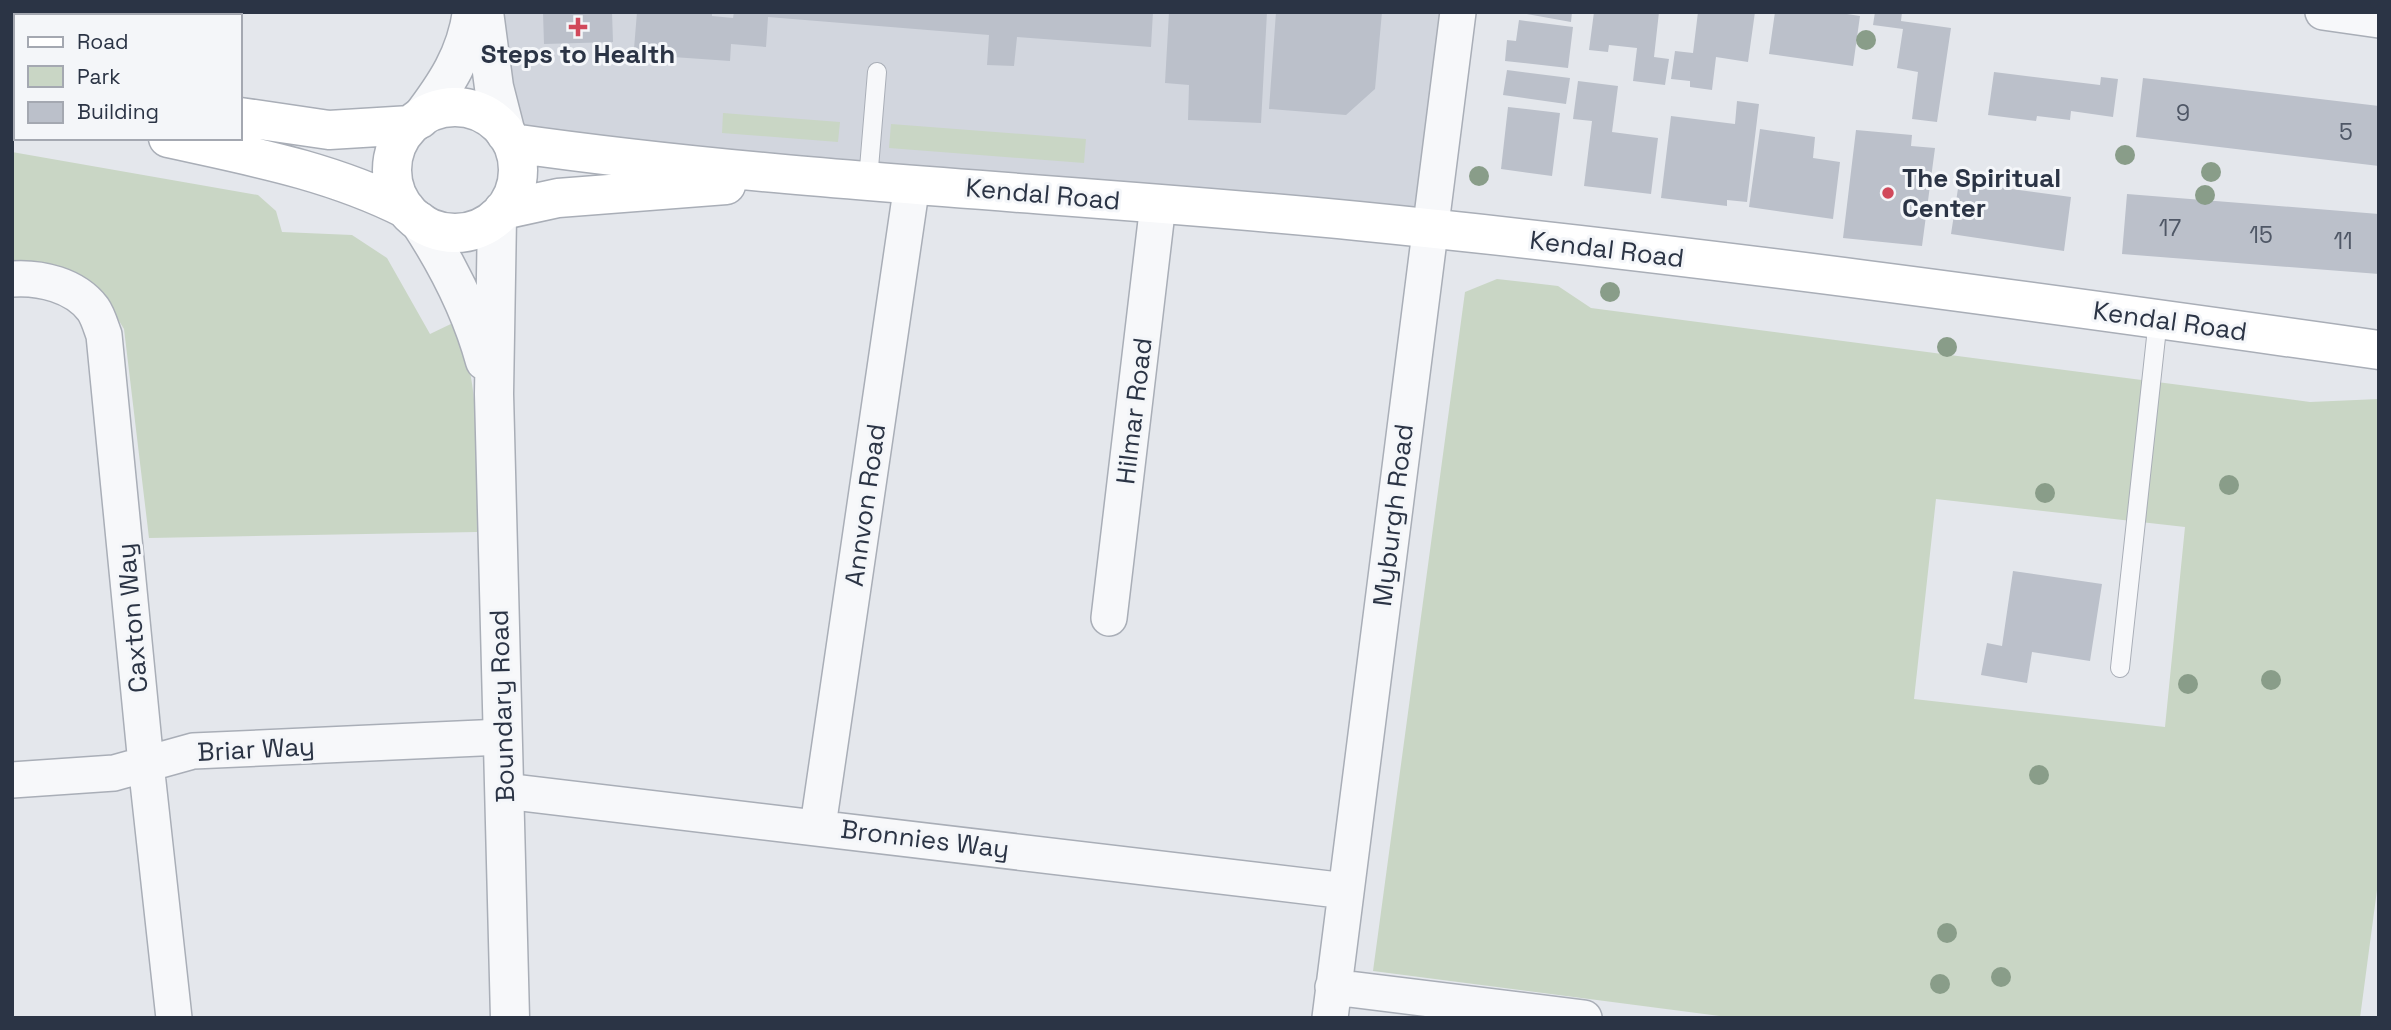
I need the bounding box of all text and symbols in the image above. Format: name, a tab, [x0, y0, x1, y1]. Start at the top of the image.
legend	[14, 14, 242, 140]
marker: Steps to Health	[570, 19, 586, 35]
text: Road	[77, 28, 129, 55]
place label: Steps to Health	[481, 37, 675, 71]
text: Park	[77, 63, 121, 90]
text: Building	[77, 98, 159, 125]
house number: 9	[2176, 98, 2190, 128]
house number: 5	[2339, 117, 2353, 147]
place label: The Spiritual Center	[1902, 161, 2061, 225]
street label: Kendal Road	[964, 170, 1122, 218]
marker: The Spiritual Center	[1880, 185, 1896, 201]
house number: 17	[2159, 213, 2181, 243]
house number: 15	[2249, 220, 2273, 250]
street label: Kendal Road	[1528, 223, 1686, 275]
house number: 11	[2333, 226, 2353, 256]
street label: Kendal Road	[2091, 293, 2249, 349]
street label: Hilmar Road	[1108, 336, 1160, 486]
street label: Annvon Road	[837, 422, 893, 588]
street label: Myburgh Road	[1365, 422, 1421, 608]
street label: Caxton Way	[109, 542, 155, 694]
street label: Boundary Road	[482, 609, 522, 803]
street label: Briar Way	[196, 729, 316, 769]
street label: Bronnies Way	[839, 812, 1011, 866]

